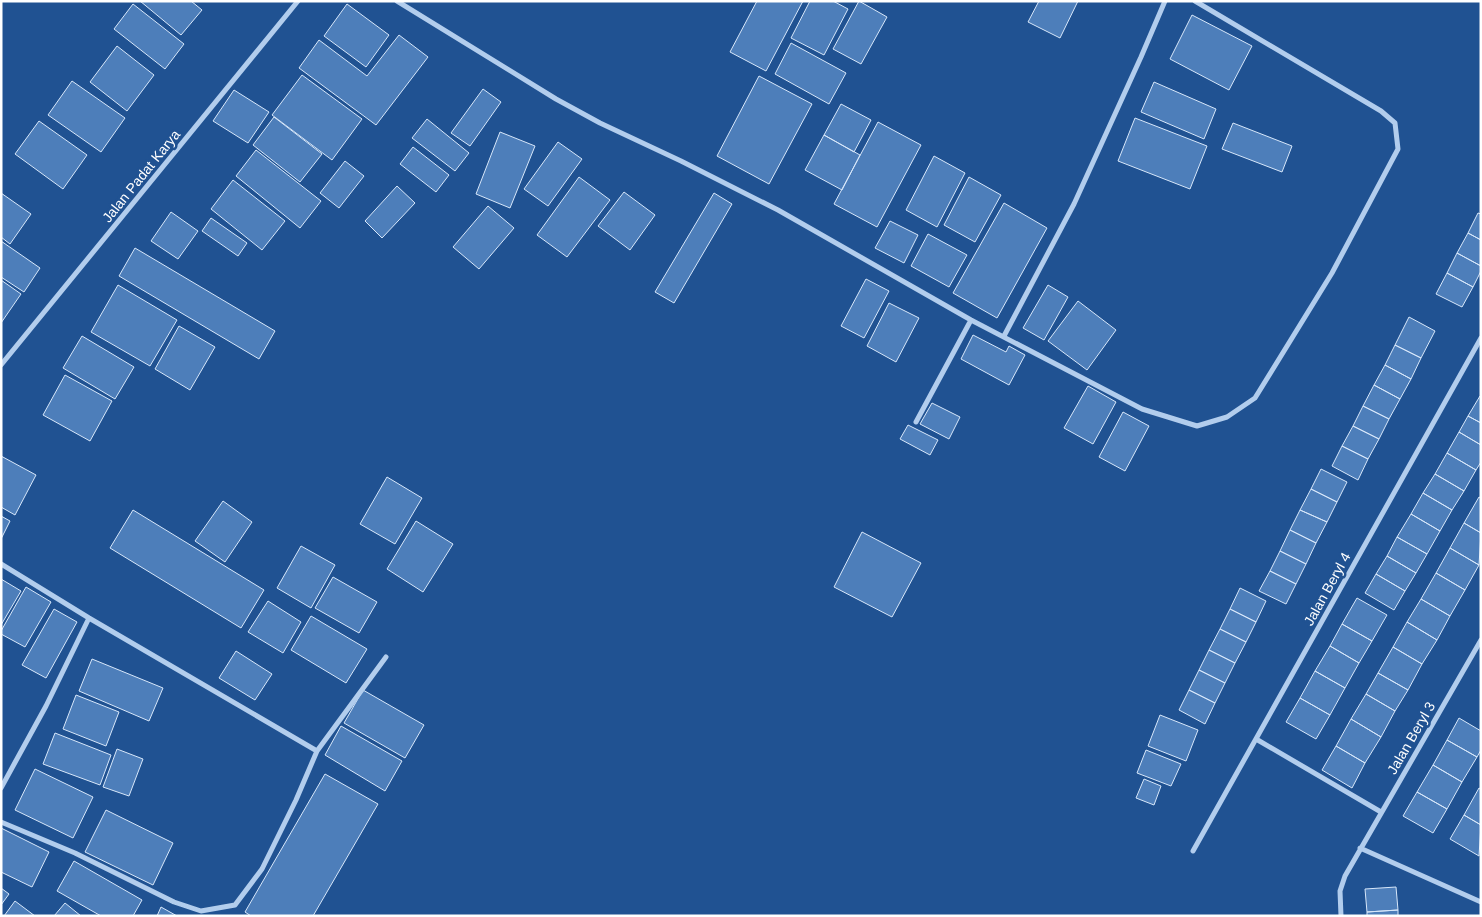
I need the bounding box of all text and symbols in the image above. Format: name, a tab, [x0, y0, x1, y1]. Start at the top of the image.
street label: Jalan Padat Karya	[99, 126, 183, 225]
street label: Jalan Beryl 4	[1300, 550, 1354, 628]
street label: Jalan Beryl 3	[1384, 699, 1438, 777]

